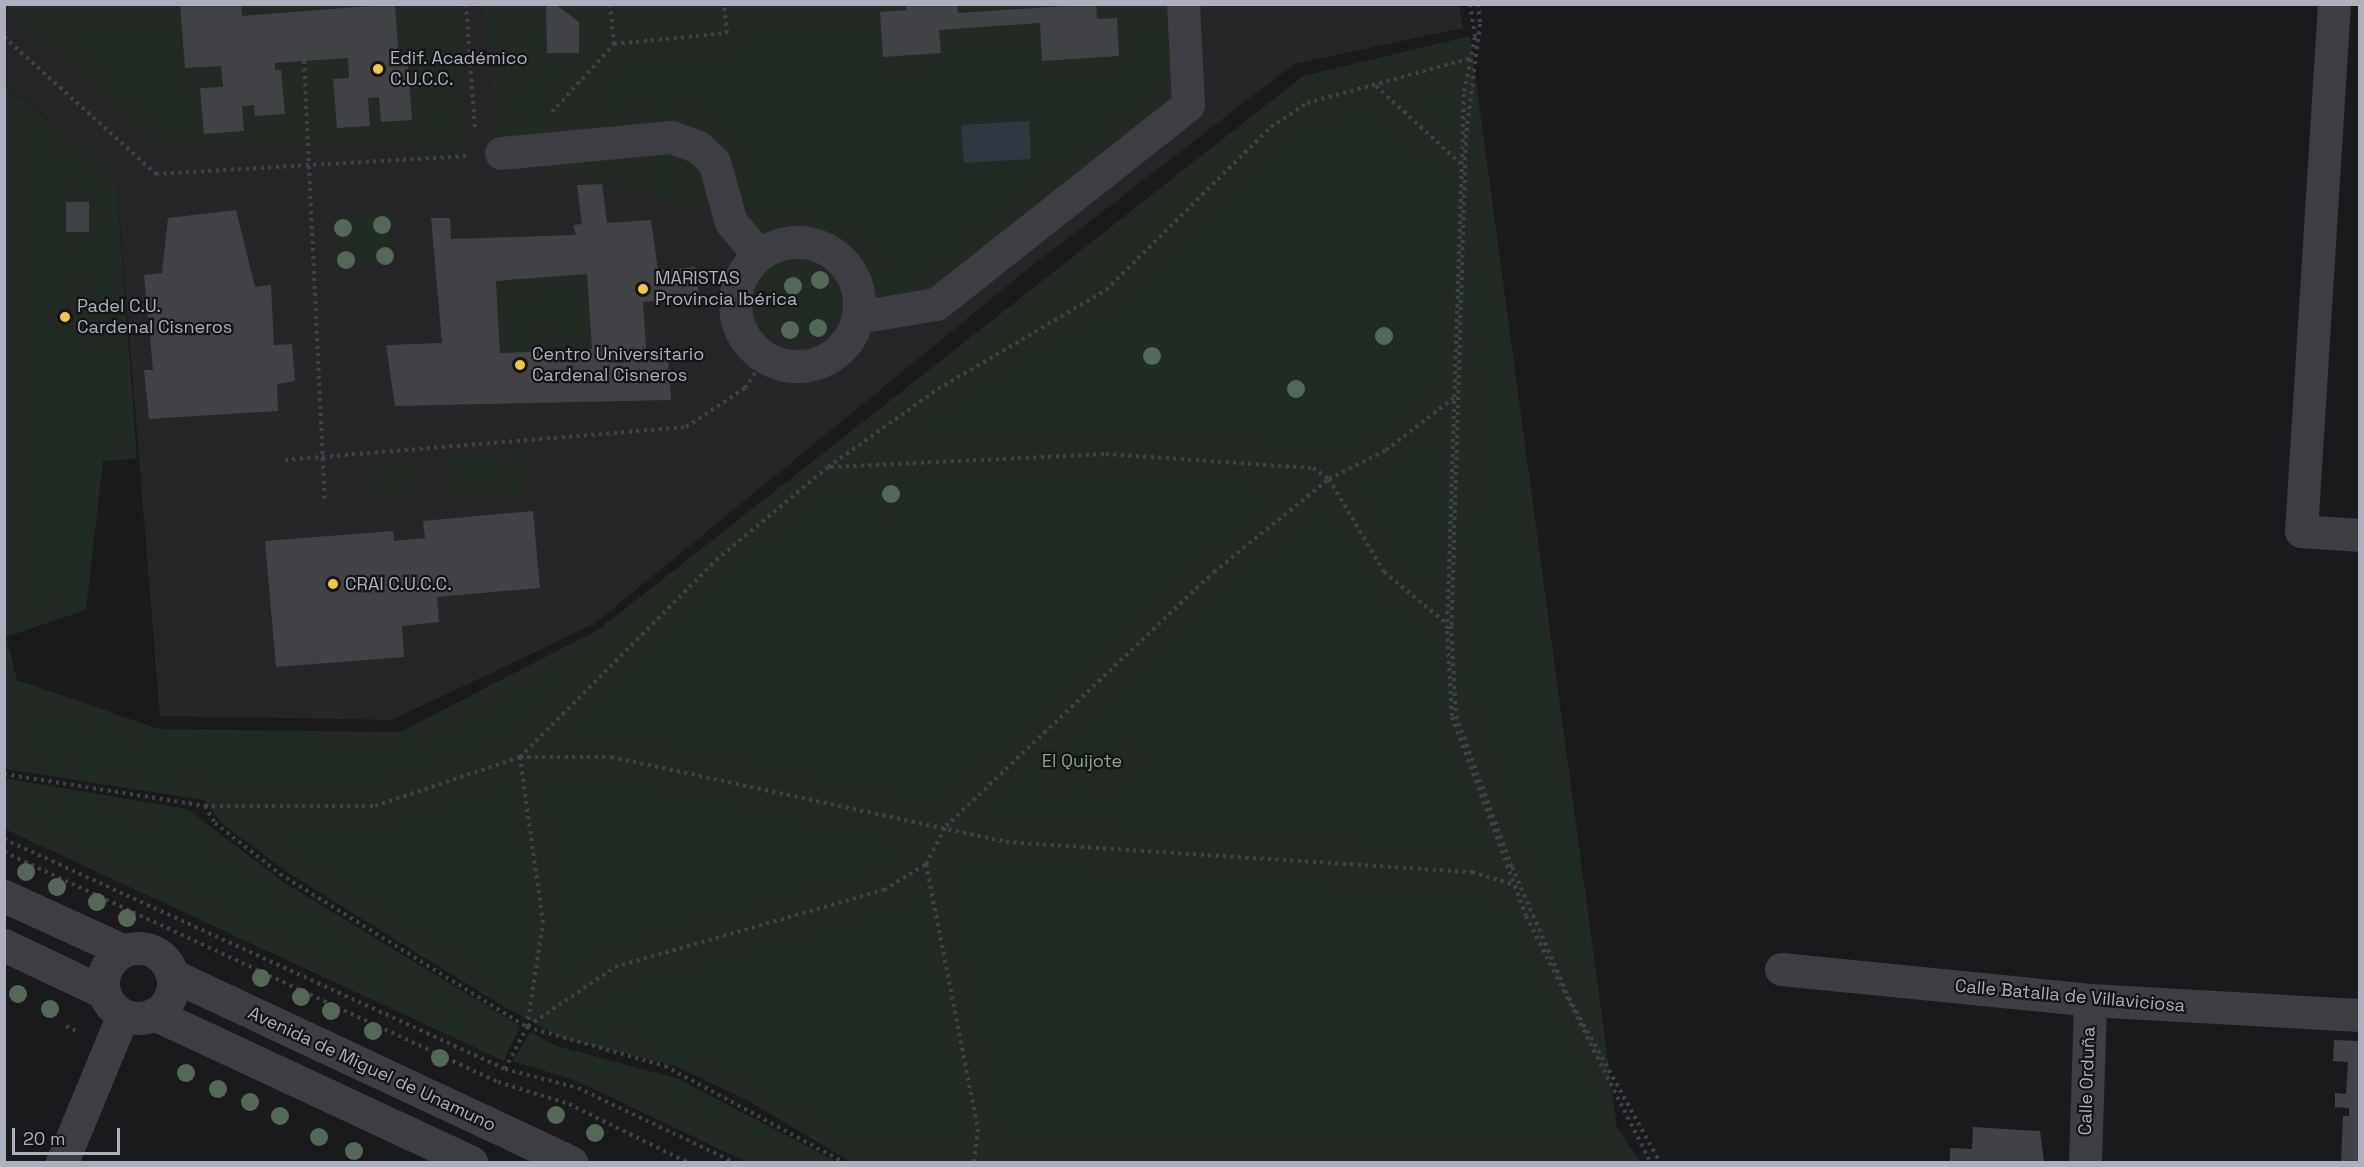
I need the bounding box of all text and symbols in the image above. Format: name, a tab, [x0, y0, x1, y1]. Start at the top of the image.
place label: Edif. Académico C.U.C.C.	[390, 48, 528, 90]
marker: Edif. Académico C.U.C.C.	[371, 62, 385, 76]
place label: MARISTAS Provincia Ibérica	[655, 268, 797, 310]
marker: MARISTAS Provincia Ibérica	[636, 282, 650, 296]
place label: Padel C.U. Cardenal Cisneros	[77, 296, 232, 338]
marker: Padel C.U. Cardenal Cisneros	[58, 310, 72, 324]
place label: Centro Universitario Cardenal Cisneros	[532, 344, 704, 386]
marker: Centro Universitario Cardenal Cisneros	[513, 358, 527, 372]
place label: CRAI C.U.C.C.	[345, 573, 452, 595]
marker: CRAI C.U.C.C.	[326, 577, 340, 591]
park label: El Quijote	[1042, 750, 1122, 772]
street label: Calle Batalla de Villaviciosa	[1954, 975, 2186, 1017]
street label: Avenida de Miguel de Unamuno	[245, 1002, 499, 1136]
street label: Calle Orduña	[2074, 1026, 2100, 1136]
scale bar	[15, 1116, 123, 1154]
text: 20 m	[23, 1127, 66, 1150]

